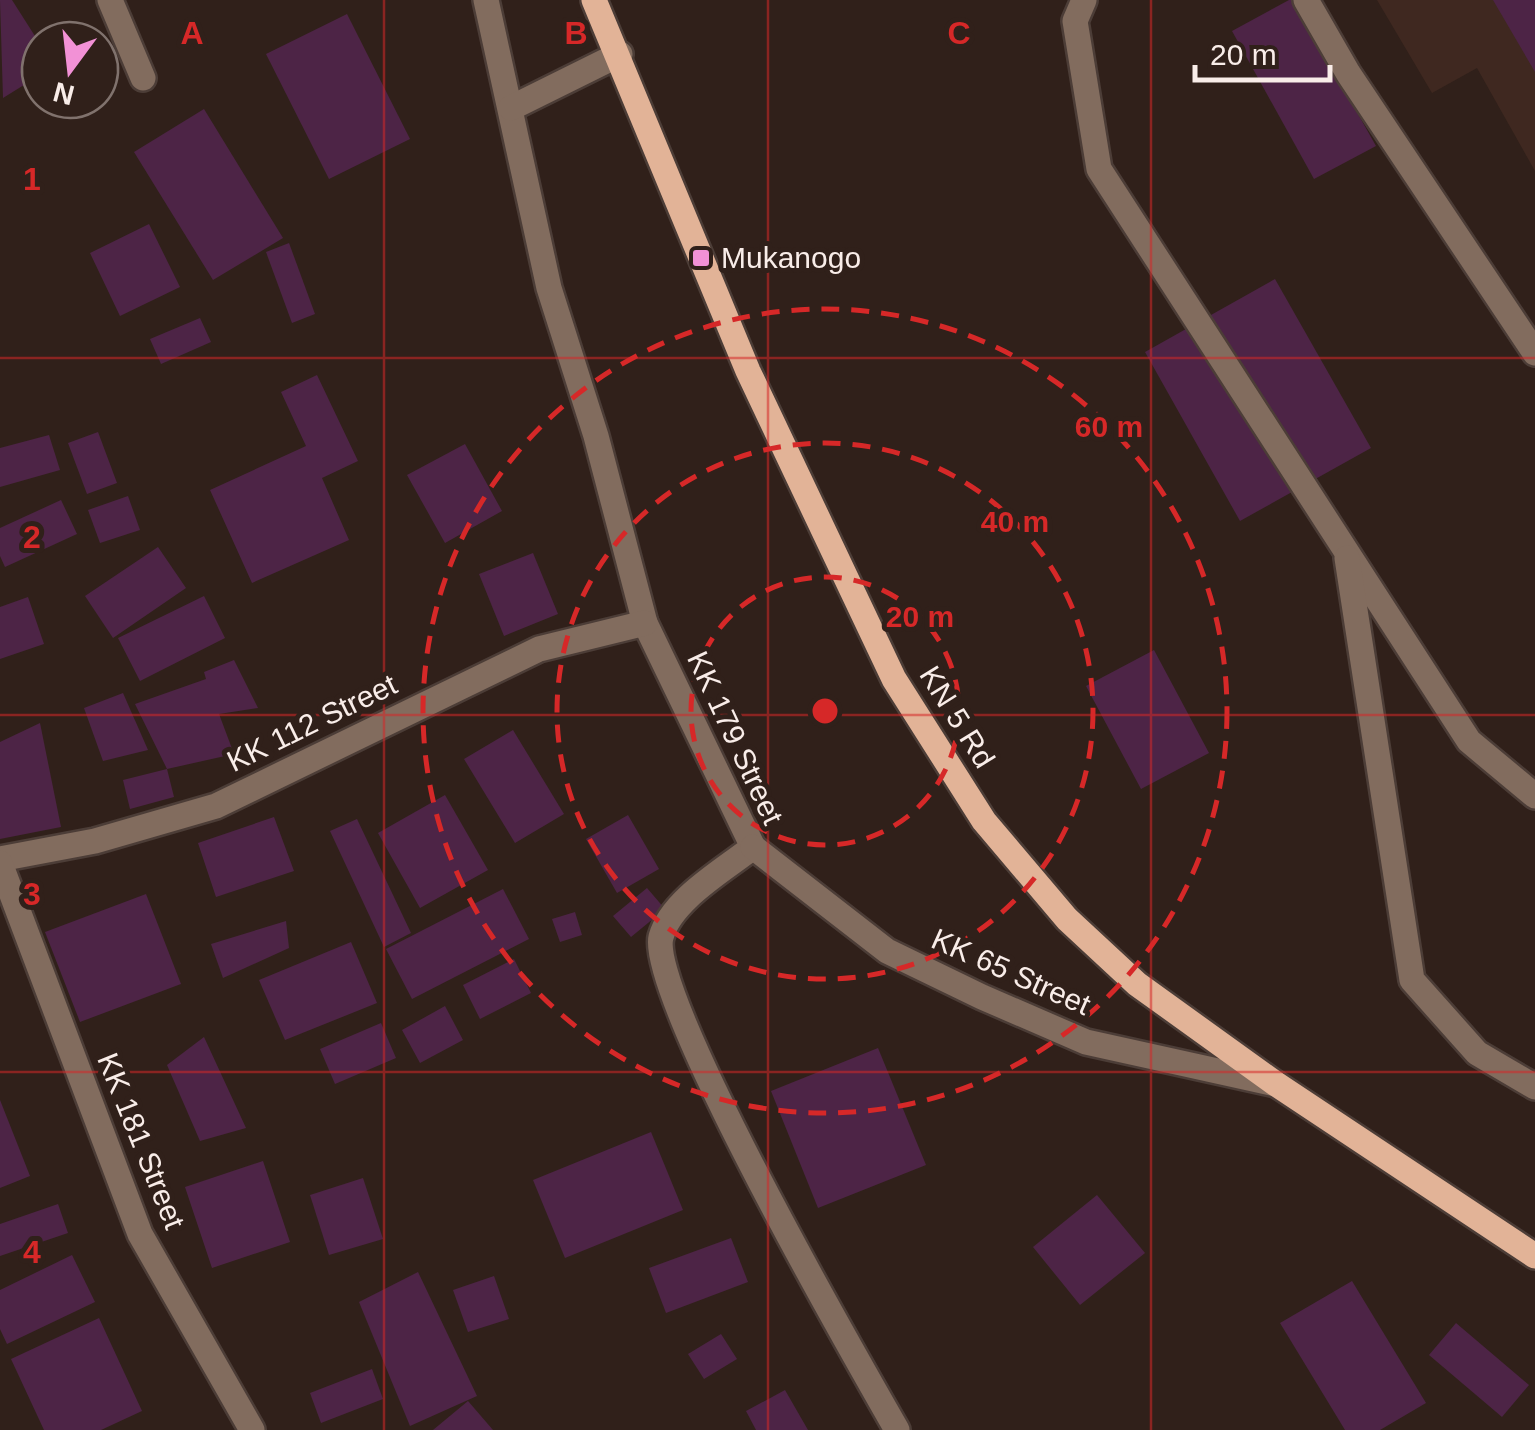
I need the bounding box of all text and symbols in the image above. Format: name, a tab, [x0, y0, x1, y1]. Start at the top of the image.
text: A	[180, 15, 204, 51]
text: B	[564, 15, 588, 51]
text: C	[947, 15, 971, 51]
north arrow	[20, 20, 120, 120]
scale bar	[1195, 20, 1330, 82]
text: 20 m	[1210, 38, 1277, 71]
text: N	[50, 76, 77, 111]
text: 1	[23, 161, 41, 197]
place label: Mukanogo	[721, 241, 861, 274]
marker: Mukanogo	[690, 247, 712, 269]
text: 60 m	[1075, 410, 1143, 443]
text: 40 m	[981, 505, 1049, 538]
text: 2	[23, 519, 41, 555]
text: 20 m	[886, 600, 954, 633]
street label: KK 179 Street	[681, 646, 790, 830]
street label: KN 5 Rd	[913, 660, 1001, 774]
street label: KK 112 Street	[222, 667, 403, 778]
centre of rings	[807, 693, 843, 729]
text: 3	[23, 876, 41, 912]
street label: KK 65 Street	[927, 922, 1096, 1021]
street label: KK 181 Street	[91, 1048, 192, 1234]
text: 4	[23, 1234, 41, 1270]

